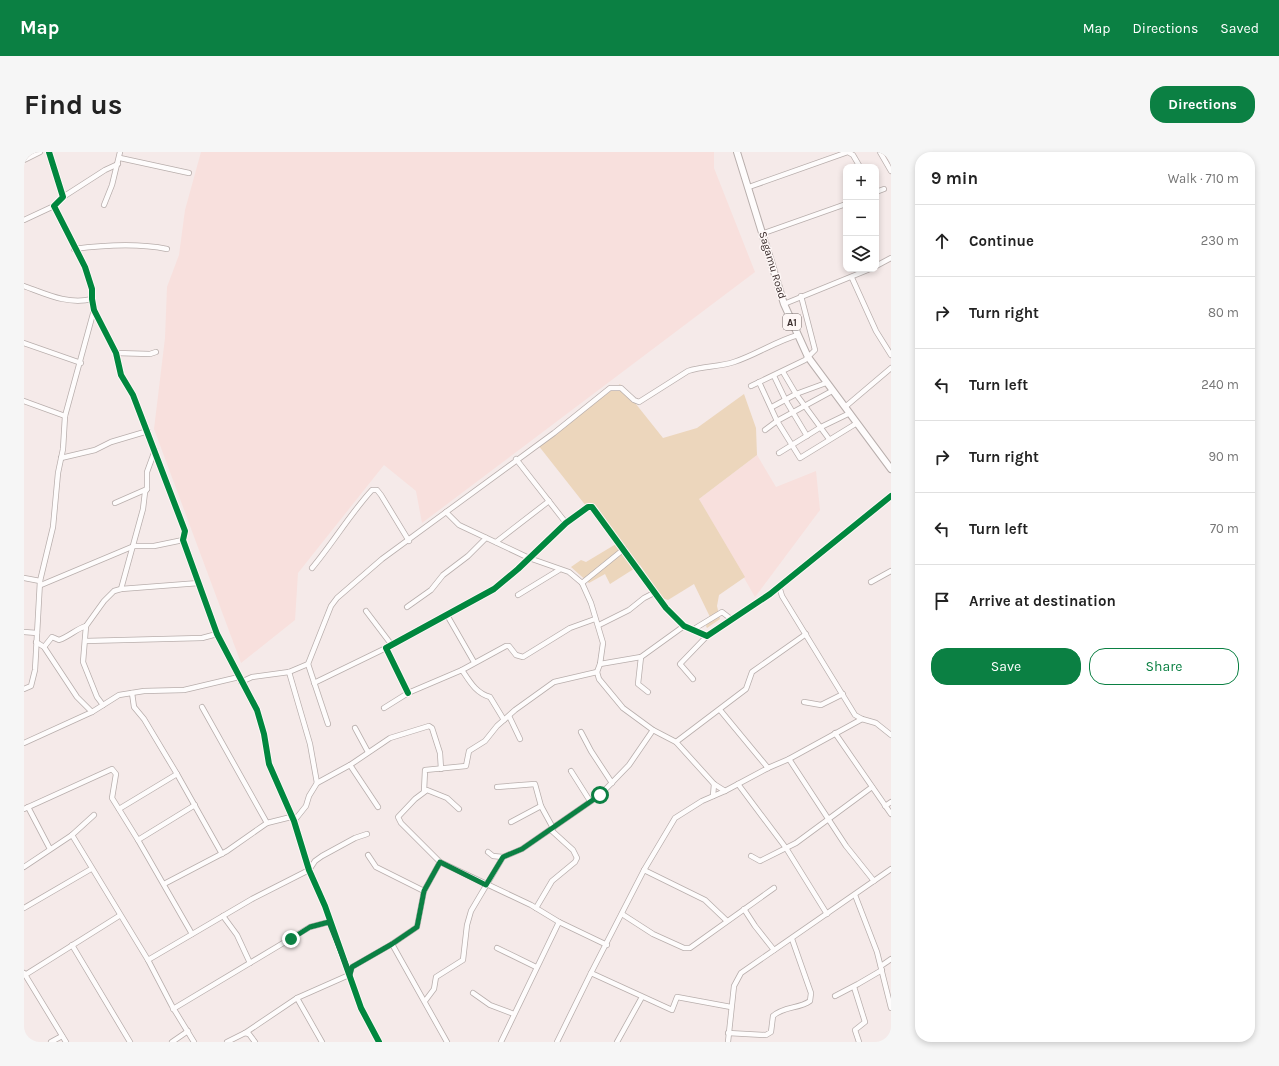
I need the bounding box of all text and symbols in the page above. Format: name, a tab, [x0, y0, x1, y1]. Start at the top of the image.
text: Map	[20, 17, 59, 39]
text: Map	[1083, 20, 1111, 37]
text: Directions	[1133, 20, 1198, 37]
text: Saved	[1220, 20, 1259, 37]
button: Directions	[1150, 86, 1255, 123]
text: Find us	[24, 88, 123, 121]
map controls	[843, 164, 879, 272]
button: +	[843, 164, 879, 200]
text: 9 min	[931, 168, 978, 188]
text: Walk · 710 m	[1168, 171, 1239, 186]
button: −	[843, 200, 879, 236]
street label: Sagamu Road	[756, 230, 789, 300]
icon: ahead	[931, 230, 953, 252]
text: Continue	[969, 232, 1034, 250]
text: 230 m	[1201, 233, 1239, 248]
button: layers	[843, 236, 879, 272]
icon: right	[931, 302, 953, 324]
text: Turn right	[969, 304, 1039, 322]
text: 80 m	[1208, 305, 1239, 320]
road number: A1	[783, 314, 801, 330]
icon: left	[931, 374, 953, 396]
text: Turn left	[969, 376, 1028, 394]
text: 240 m	[1201, 377, 1239, 392]
icon: right	[931, 446, 953, 468]
text: Turn right	[969, 448, 1039, 466]
text: 90 m	[1208, 449, 1239, 464]
icon: left	[931, 518, 953, 540]
text: Turn left	[969, 520, 1028, 538]
text: 70 m	[1210, 521, 1239, 536]
icon: arrive	[931, 590, 953, 612]
text: Arrive at destination	[969, 592, 1116, 610]
button: Save	[931, 648, 1081, 685]
button: Share	[1089, 648, 1239, 685]
route start	[591, 786, 609, 804]
route end	[282, 930, 300, 948]

